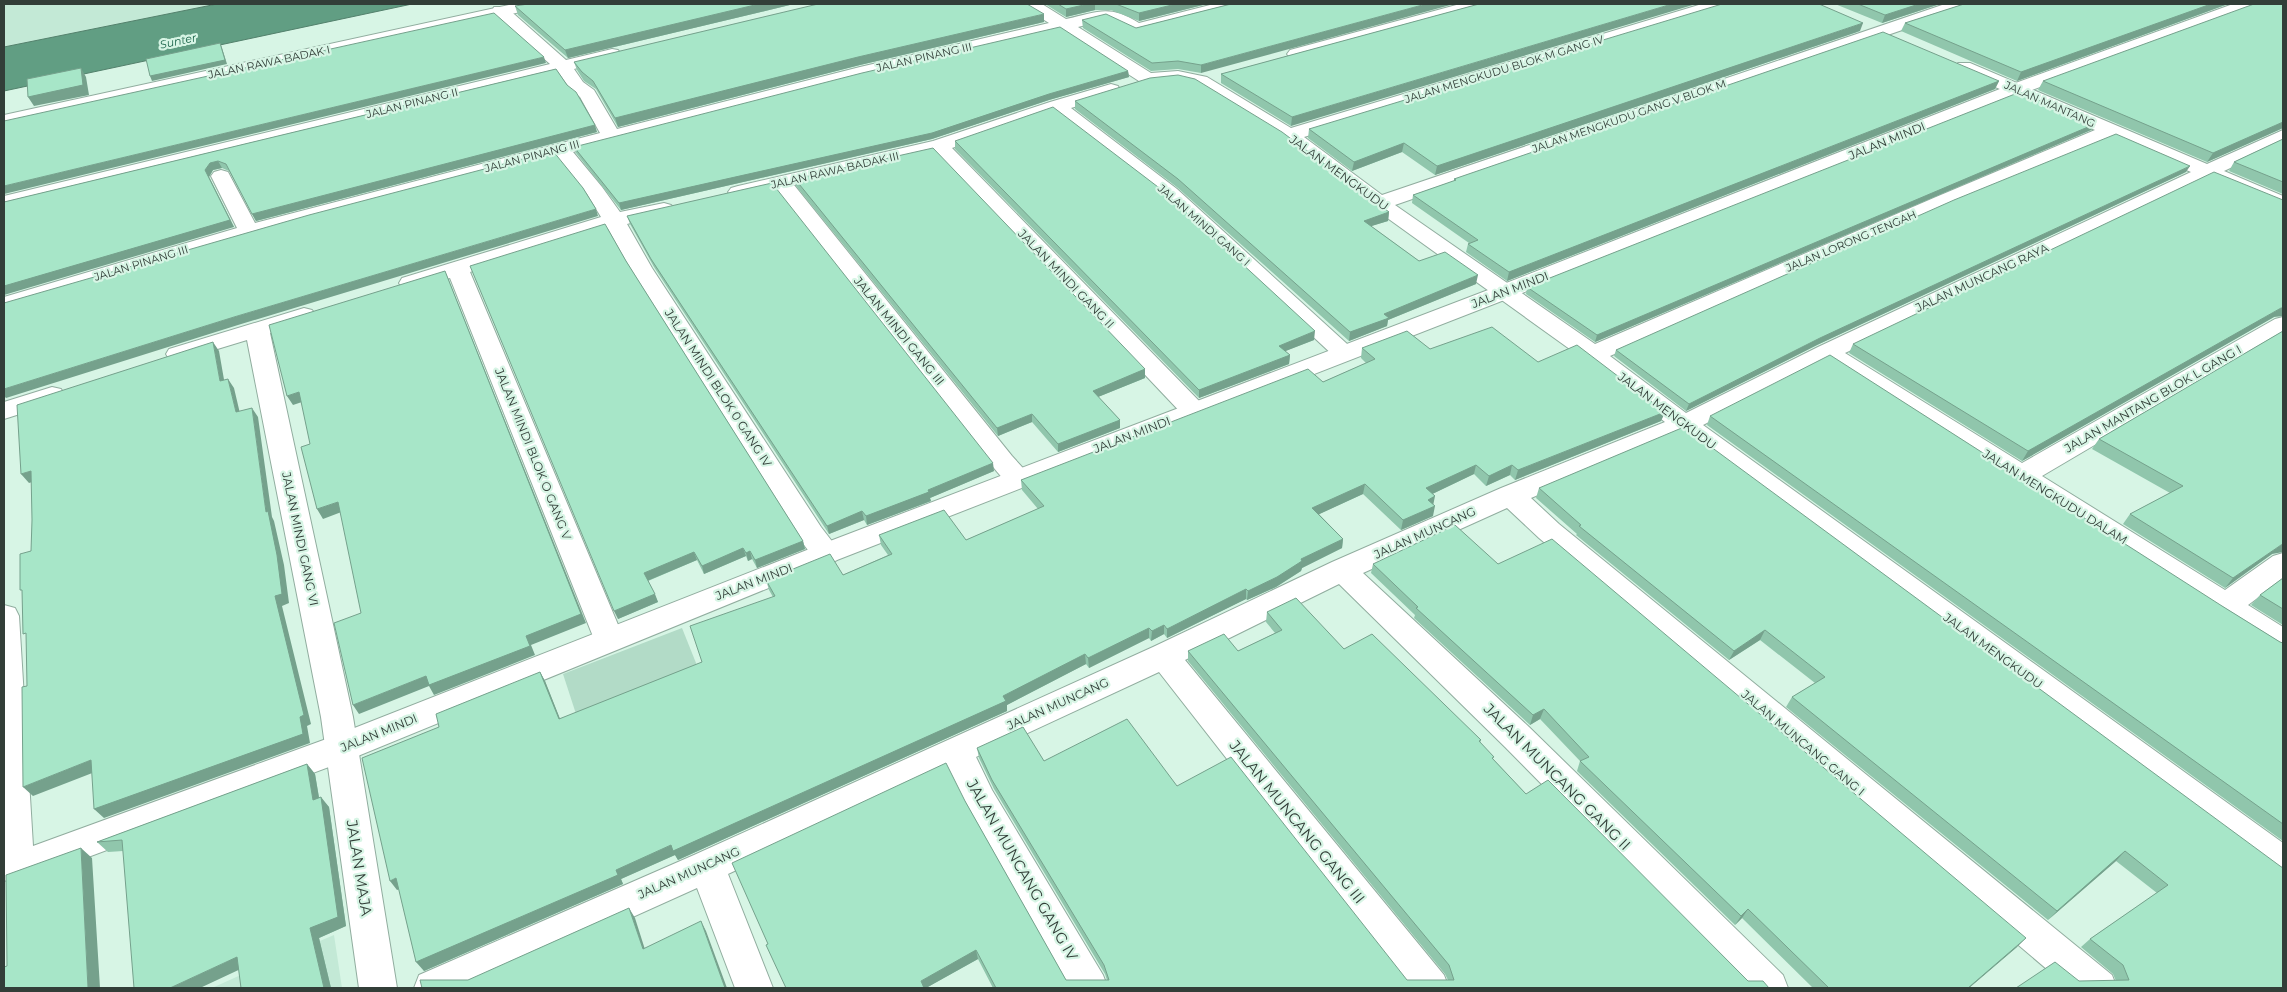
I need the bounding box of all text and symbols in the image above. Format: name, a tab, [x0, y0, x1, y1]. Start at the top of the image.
water label: Sunter	[158, 30, 198, 52]
street label: JALAN MENGKUDU BLOK M GANG IV	[1402, 32, 1605, 106]
street label: JALAN PINANG III	[874, 39, 973, 75]
street label: JALAN RAWA BADAK I	[206, 42, 331, 82]
street label: JALAN MENGKUDU GANG V BLOK M	[1529, 76, 1728, 156]
street label: JALAN MANTANG	[2001, 77, 2098, 130]
street label: JALAN PINANG II	[364, 85, 459, 121]
street label: JALAN MINDI	[1845, 118, 1927, 163]
street label: JALAN MENGKUDU	[1286, 131, 1392, 214]
street label: JALAN PINANG III	[482, 137, 581, 176]
street label: JALAN RAWA BADAK III	[769, 148, 900, 192]
street label: JALAN MINDI GANG I	[1154, 181, 1253, 269]
street label: JALAN LORONG TENGAH	[1783, 207, 1918, 275]
street label: JALAN MINDI GANG II	[1014, 225, 1118, 331]
street label: JALAN MUNCANG RAYA	[1912, 240, 2051, 315]
street label: JALAN PINANG III	[91, 242, 190, 284]
street label: JALAN MINDI	[1468, 268, 1551, 311]
street label: JALAN MINDI GANG III	[850, 273, 948, 388]
street label: JALAN MINDI BLOK 0 GANG IV	[661, 305, 775, 470]
street label: JALAN MANTANG BLOK L GANG I	[2061, 342, 2244, 456]
street label: JALAN MINDI BLOK O GANG V	[492, 365, 575, 542]
street label: JALAN MENGKUDU	[1615, 368, 1719, 452]
street label: JALAN MINDI	[1090, 413, 1173, 456]
street label: JALAN MENGKUDU DALAM	[1979, 445, 2130, 547]
street label: JALAN MINDI GANG VI	[279, 470, 322, 607]
street label: JALAN MUNCANG	[1371, 503, 1478, 562]
street label: JALAN MINDI	[712, 560, 795, 603]
street label: JALAN MENGKUDU	[1940, 609, 2046, 692]
street label: JALAN MUNCANG	[1004, 674, 1111, 733]
street label: JALAN MUNCANG GANG I	[1738, 686, 1868, 799]
street label: JALAN MUNCANG GANG II	[1479, 698, 1635, 854]
street label: JALAN MINDI	[337, 710, 419, 755]
street label: JALAN MUNCANG GANG III	[1225, 735, 1369, 907]
street label: JALAN MUNCANG GANG IV	[962, 775, 1082, 964]
street label: JALAN MAJA	[342, 817, 377, 918]
street label: JALAN MUNCANG	[635, 843, 742, 902]

